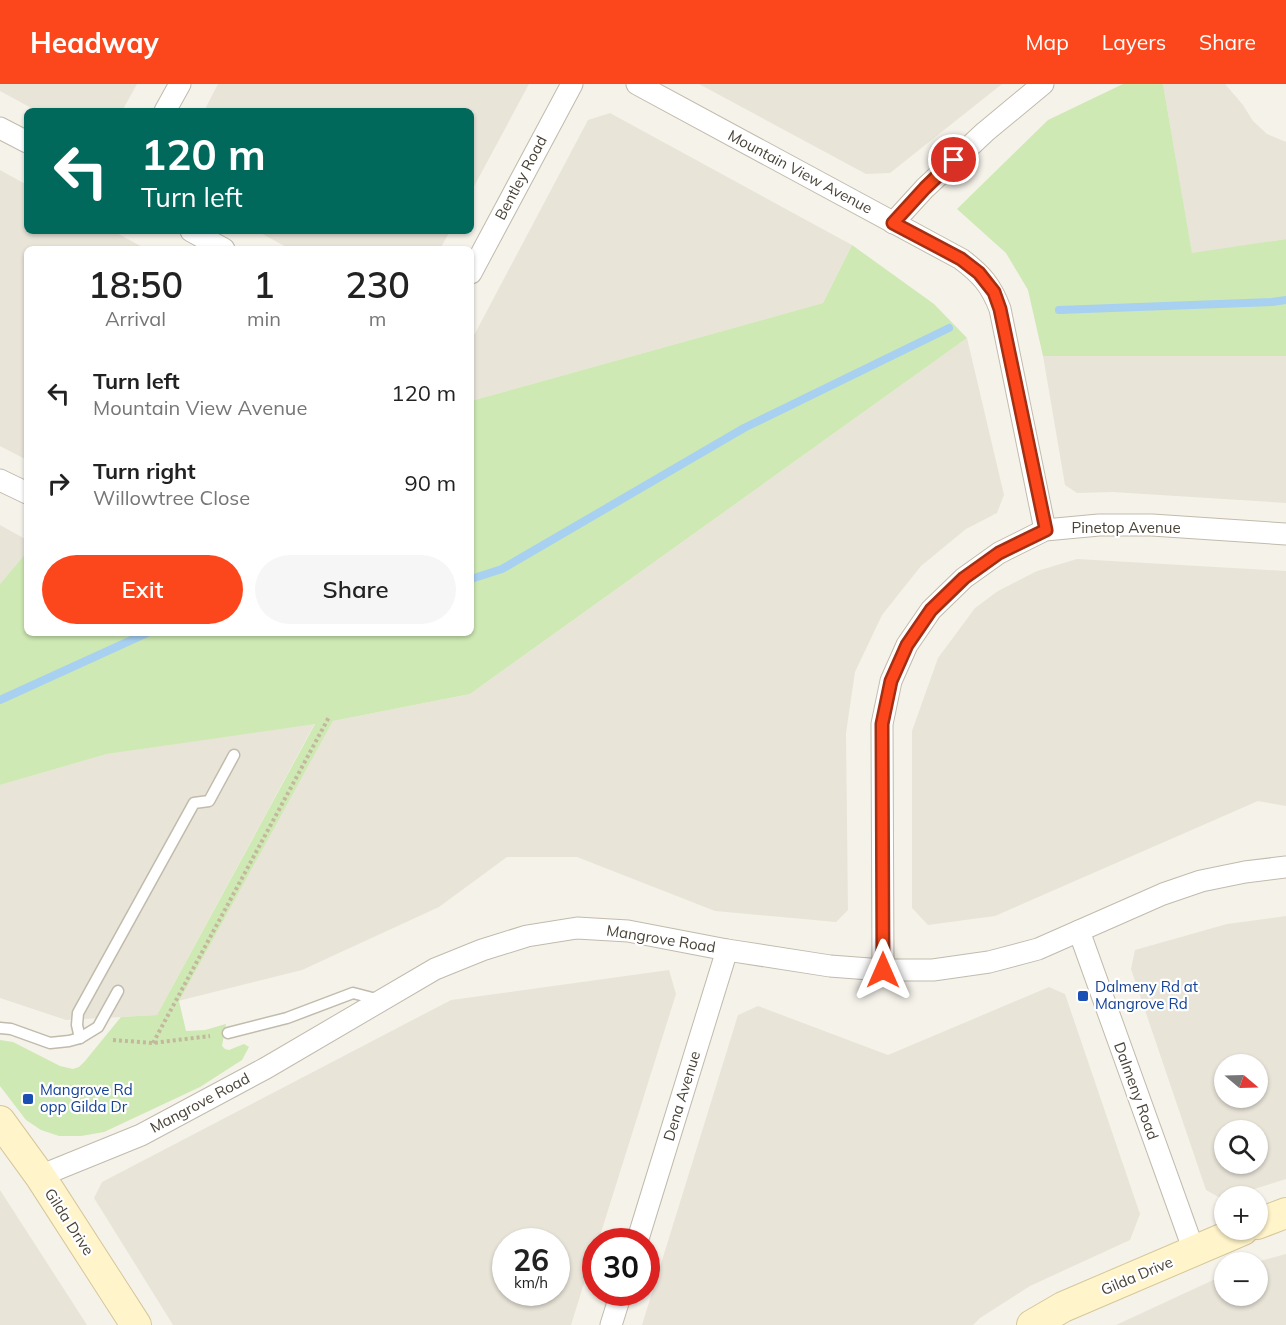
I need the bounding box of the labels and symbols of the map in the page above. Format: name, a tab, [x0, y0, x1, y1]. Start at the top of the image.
street label: Mountain View Avenue	[725, 125, 876, 218]
street label: Bentley Road	[490, 132, 551, 223]
pin	[928, 134, 979, 185]
street label: Pinetop Avenue	[1071, 518, 1181, 537]
street label: Mangrove Road	[605, 921, 717, 957]
position arrow	[851, 938, 915, 1002]
place label: Dalmeny Rd at Mangrove Rd	[1095, 977, 1198, 1013]
marker: Dalmeny Rd at Mangrove Rd	[1076, 989, 1090, 1003]
street label: Dalmeny Road	[1110, 1039, 1163, 1142]
street label: Dena Avenue	[659, 1048, 704, 1143]
north arrow	[1214, 1054, 1268, 1108]
street label: Mangrove Road	[147, 1068, 253, 1137]
place label: Mangrove Rd opp Gilda Dr	[40, 1080, 133, 1116]
marker: Mangrove Rd opp Gilda Dr	[21, 1092, 35, 1106]
street label: Gilda Drive	[41, 1185, 98, 1259]
speed limit sign: 30	[582, 1228, 660, 1306]
street label: Gilda Drive	[1098, 1252, 1176, 1299]

